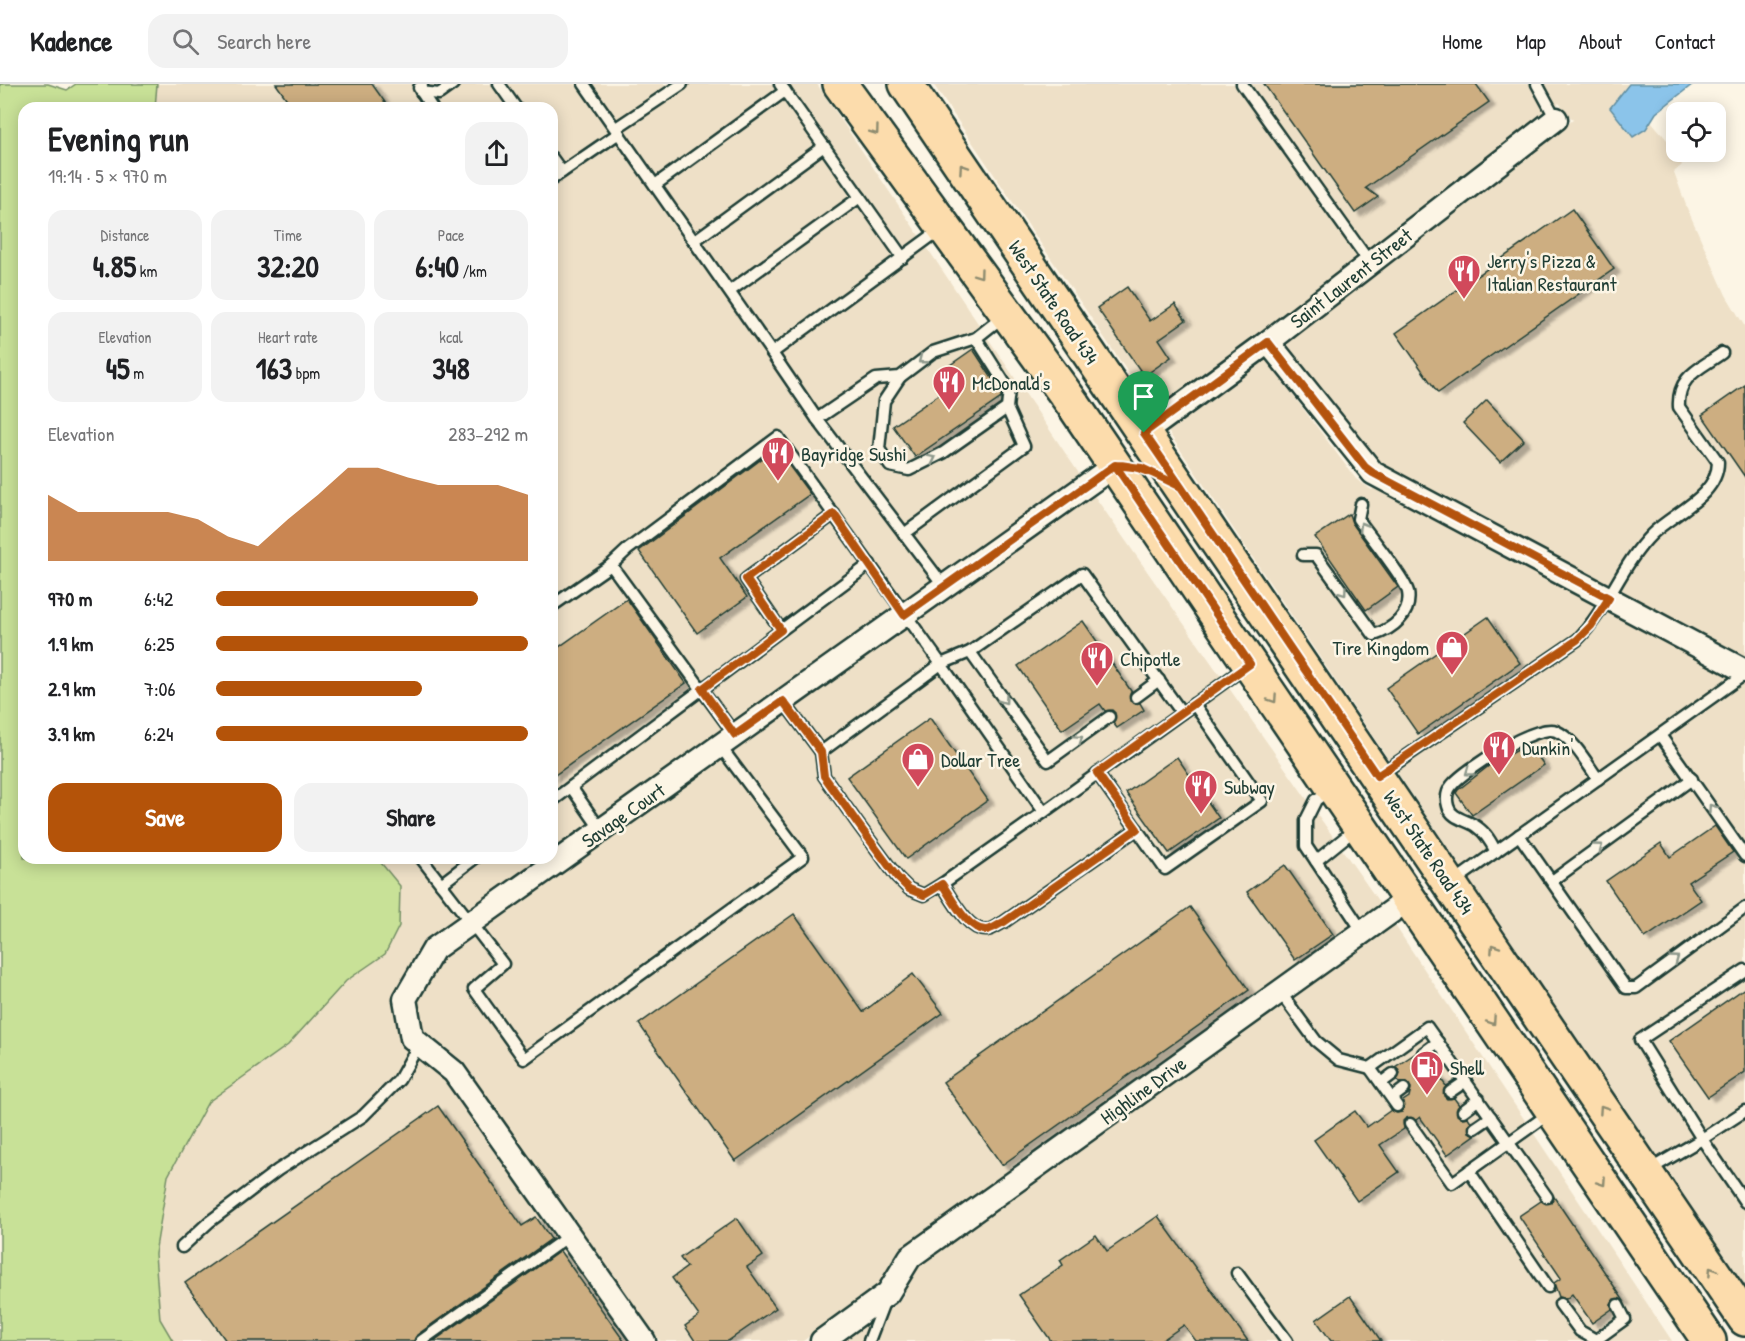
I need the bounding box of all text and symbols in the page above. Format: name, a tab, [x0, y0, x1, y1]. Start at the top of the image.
search box	[148, 14, 568, 68]
text: Kadence	[30, 22, 112, 60]
icon: search	[169, 25, 202, 58]
text: Search here	[217, 26, 311, 56]
text: Home	[1442, 27, 1483, 56]
text: Map	[1516, 27, 1546, 56]
text: About	[1579, 27, 1622, 56]
text: Contact	[1655, 27, 1715, 56]
map controls	[1666, 102, 1726, 162]
button: locate	[1666, 102, 1726, 162]
text: Evening run	[48, 117, 189, 161]
button: share	[465, 122, 528, 185]
one-way arrow	[868, 125, 879, 136]
text: 19:14 · 5 × 970 m	[48, 162, 167, 189]
one-way arrow	[959, 164, 970, 175]
street label: Saint Laurent Street	[1284, 221, 1419, 334]
text: Distance	[101, 224, 149, 246]
text: Time	[274, 224, 302, 246]
text: Pace	[438, 224, 464, 246]
street label: West State Road 434	[1003, 235, 1105, 369]
text: 4.85	[93, 246, 136, 286]
text: 32:20	[257, 246, 319, 286]
text: 6:40	[415, 246, 459, 286]
place label: Jerry's Pizza & Italian Restaurant	[1487, 247, 1618, 297]
restaurant icon: Jerry's Pizza & Italian Restaurant	[1446, 253, 1482, 300]
text: km	[136, 260, 157, 282]
text: /km	[459, 260, 487, 282]
one-way arrow	[972, 267, 983, 278]
text: Elevation	[98, 326, 152, 348]
text: Heart rate	[258, 326, 318, 348]
text: kcal	[439, 326, 463, 348]
text: 45	[106, 348, 130, 388]
text: 163	[256, 348, 292, 388]
text: 348	[432, 348, 470, 388]
one-way arrow	[918, 353, 929, 364]
text: m	[130, 362, 144, 384]
text: bpm	[292, 362, 320, 384]
restaurant icon: McDonald's	[931, 364, 967, 411]
place label: McDonald's	[972, 369, 1051, 396]
pin	[1118, 371, 1169, 433]
icon: arrive	[1127, 380, 1160, 413]
text: Elevation	[48, 420, 114, 447]
text: 283–292 m	[448, 420, 528, 447]
restaurant icon: Bayridge Sushi	[760, 435, 796, 482]
place label: Bayridge Sushi	[801, 440, 907, 467]
one-way arrow	[925, 455, 936, 466]
one-way arrow	[1360, 521, 1371, 532]
text: 970 m	[48, 585, 92, 612]
text: 6:42	[144, 585, 173, 612]
one-way arrow	[1336, 586, 1347, 597]
shop icon: Tire Kingdom	[1434, 629, 1470, 676]
text: 1.9 km	[48, 630, 93, 657]
text: 6:25	[144, 630, 174, 657]
place label: Tire Kingdom	[1333, 634, 1429, 661]
restaurant icon: Chipotle	[1079, 640, 1115, 687]
place label: Chipotle	[1120, 645, 1181, 672]
text: 2.9 km	[48, 675, 95, 702]
text: 7:06	[144, 675, 175, 702]
one-way arrow	[1266, 692, 1277, 703]
one-way arrow	[997, 693, 1008, 704]
text: 3.9 km	[48, 720, 95, 747]
text: 6:24	[144, 720, 173, 747]
restaurant icon: Dunkin'	[1481, 729, 1517, 776]
place label: Dunkin'	[1522, 734, 1574, 761]
one-way arrow	[1072, 735, 1083, 746]
shop icon: Dollar Tree	[900, 741, 936, 788]
place label: Dollar Tree	[941, 746, 1020, 773]
one-way arrow	[1465, 765, 1476, 776]
restaurant icon: Subway	[1183, 768, 1219, 815]
place label: Subway	[1224, 773, 1275, 800]
street label: Savage Court	[576, 776, 671, 854]
button: Save	[48, 783, 282, 852]
button: Share	[294, 783, 528, 852]
street label: West State Road 434	[1378, 785, 1480, 919]
one-way arrow	[1708, 803, 1719, 814]
one-way arrow	[1592, 843, 1603, 854]
one-way arrow	[1490, 943, 1501, 954]
one-way arrow	[1669, 955, 1680, 966]
one-way arrow	[1485, 1014, 1496, 1025]
fuel station icon: Shell	[1409, 1049, 1445, 1096]
street label: Highline Drive	[1095, 1050, 1191, 1130]
place label: Shell	[1450, 1054, 1485, 1081]
one-way arrow	[1599, 1105, 1610, 1116]
one-way arrow	[1595, 1175, 1606, 1186]
one-way arrow	[1708, 1266, 1719, 1277]

